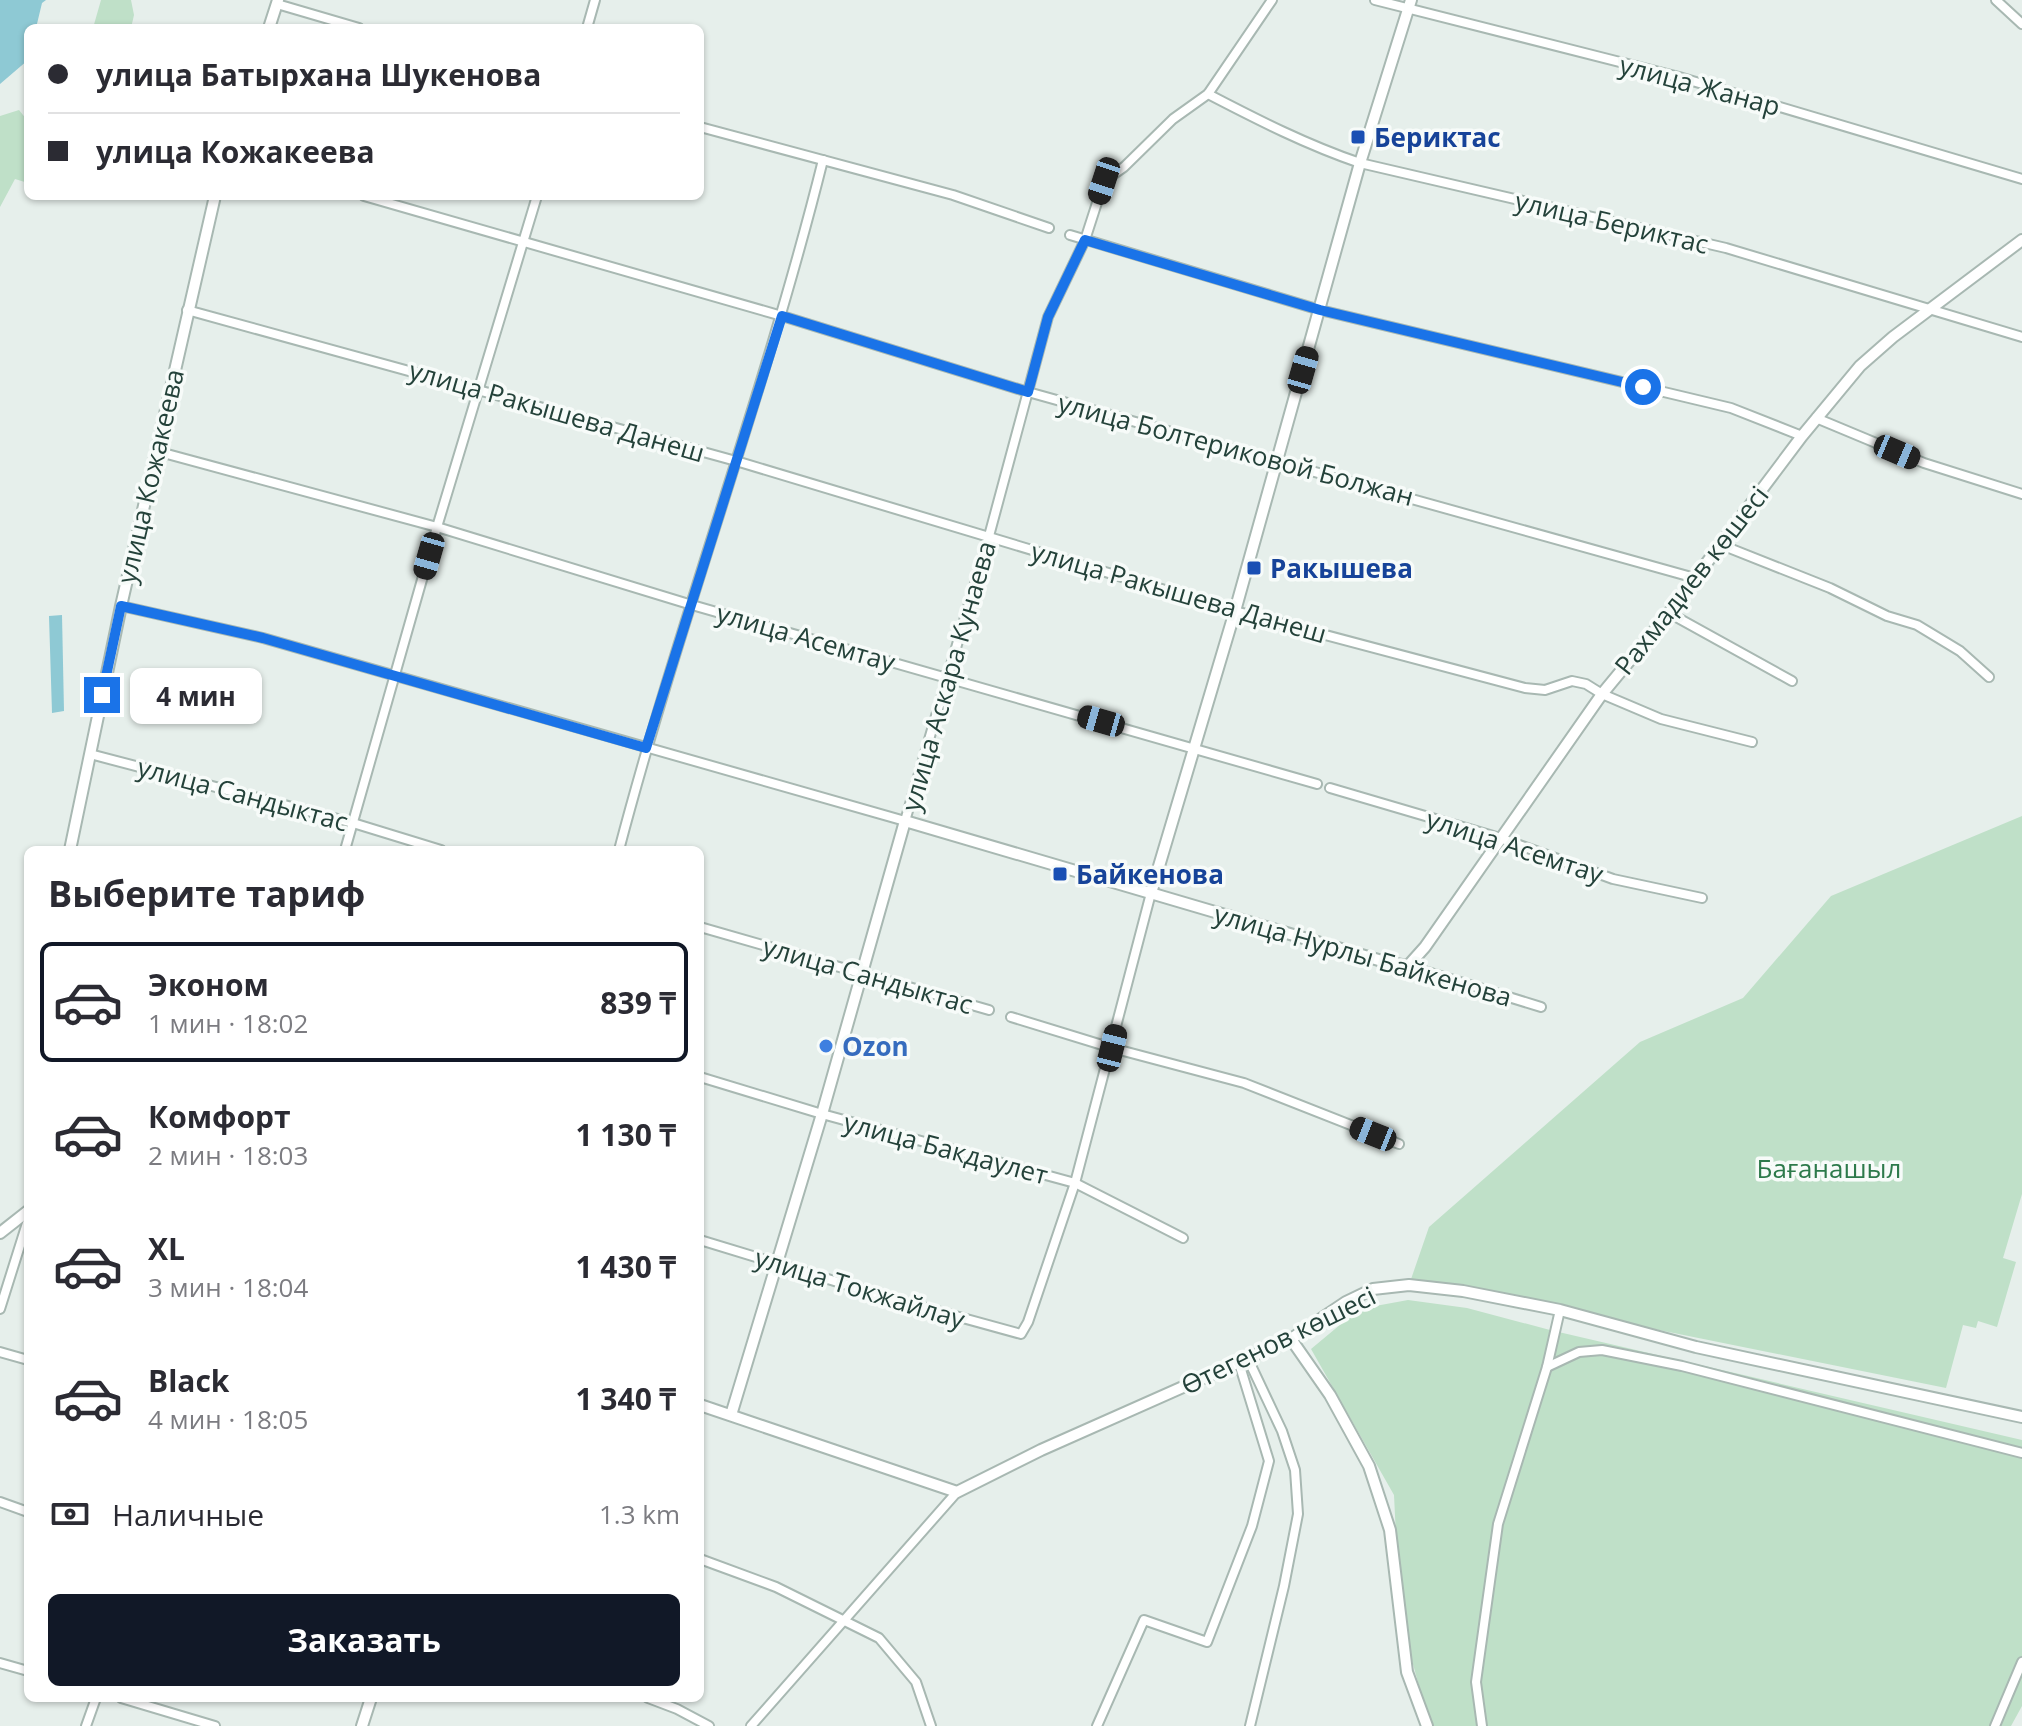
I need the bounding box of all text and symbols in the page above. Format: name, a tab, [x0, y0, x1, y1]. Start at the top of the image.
street label: улица Жанар	[1616, 46, 1784, 124]
text: улица Батырхана Шукенова	[96, 54, 541, 95]
place label: Бериктас	[1374, 119, 1501, 155]
marker: Бериктас	[1349, 128, 1367, 146]
text: улица Кожакеева	[96, 131, 375, 172]
car	[1085, 154, 1123, 208]
street label: улица Бериктас	[1512, 182, 1712, 262]
car	[1285, 344, 1321, 396]
street label: улица Ракышева Данеш	[405, 352, 709, 470]
street label: улица Кожакеева	[108, 365, 192, 587]
route start	[1625, 369, 1661, 405]
street label: улица Болтериковой Болжан	[1054, 384, 1418, 514]
car	[1870, 432, 1924, 472]
street label: Рахмадиев көшесі	[1606, 478, 1776, 682]
car	[411, 530, 447, 582]
street label: улица Ракышева Данеш	[1027, 533, 1331, 651]
street label: улица Аскара Кунаева	[892, 537, 1004, 815]
place label: Ракышева	[1270, 550, 1413, 586]
marker: Ракышева	[1245, 559, 1263, 577]
street label: улица Асемтау	[713, 594, 900, 680]
callout: 4 мин	[130, 667, 262, 723]
route end	[84, 677, 120, 713]
text: 4 мин	[156, 678, 236, 714]
car	[1075, 703, 1127, 739]
street label: улица Сандыктас	[134, 749, 352, 839]
street label: улица Асемтау	[1422, 800, 1609, 892]
place label: Байкенова	[1076, 856, 1224, 892]
marker: Байкенова	[1051, 865, 1069, 883]
text: Выберите тариф	[48, 869, 365, 918]
street label: улица Нурлы Байкенова	[1210, 895, 1516, 1015]
street label: улица Сандыктас	[759, 928, 977, 1022]
text: Эконом	[148, 964, 269, 1005]
icon: car	[52, 966, 124, 1038]
text: 839 ₸	[600, 982, 676, 1023]
text: 1 мин · 18:02	[148, 1005, 308, 1041]
car	[1095, 1022, 1129, 1074]
place label: Ozon	[842, 1028, 909, 1064]
marker: Ozon	[817, 1037, 835, 1055]
text: Комфорт	[148, 1096, 291, 1137]
icon: car	[52, 1098, 124, 1170]
street label: улица Бакдаулет	[840, 1103, 1052, 1193]
text: 1 130 ₸	[575, 1114, 676, 1155]
car	[1346, 1114, 1400, 1154]
text: 2 мин · 18:03	[148, 1137, 308, 1173]
park label: Бағанашыл	[1757, 1150, 1901, 1186]
text: XL	[148, 1228, 185, 1269]
icon: car	[52, 1230, 124, 1302]
street label: улица Токжайлау	[751, 1239, 970, 1337]
text: 1 430 ₸	[575, 1246, 676, 1287]
text: 3 мин · 18:04	[148, 1269, 308, 1305]
street label: Өтегенов көшесі	[1175, 1277, 1381, 1403]
text: Black	[148, 1360, 229, 1401]
icon: car	[52, 1362, 124, 1434]
text: 1 340 ₸	[575, 1378, 676, 1419]
text: 4 мин · 18:05	[148, 1401, 308, 1437]
icon: cash	[48, 1492, 92, 1536]
text: Наличные	[112, 1494, 264, 1535]
text: 1.3 km	[599, 1496, 680, 1532]
button: Заказать	[48, 1594, 680, 1686]

